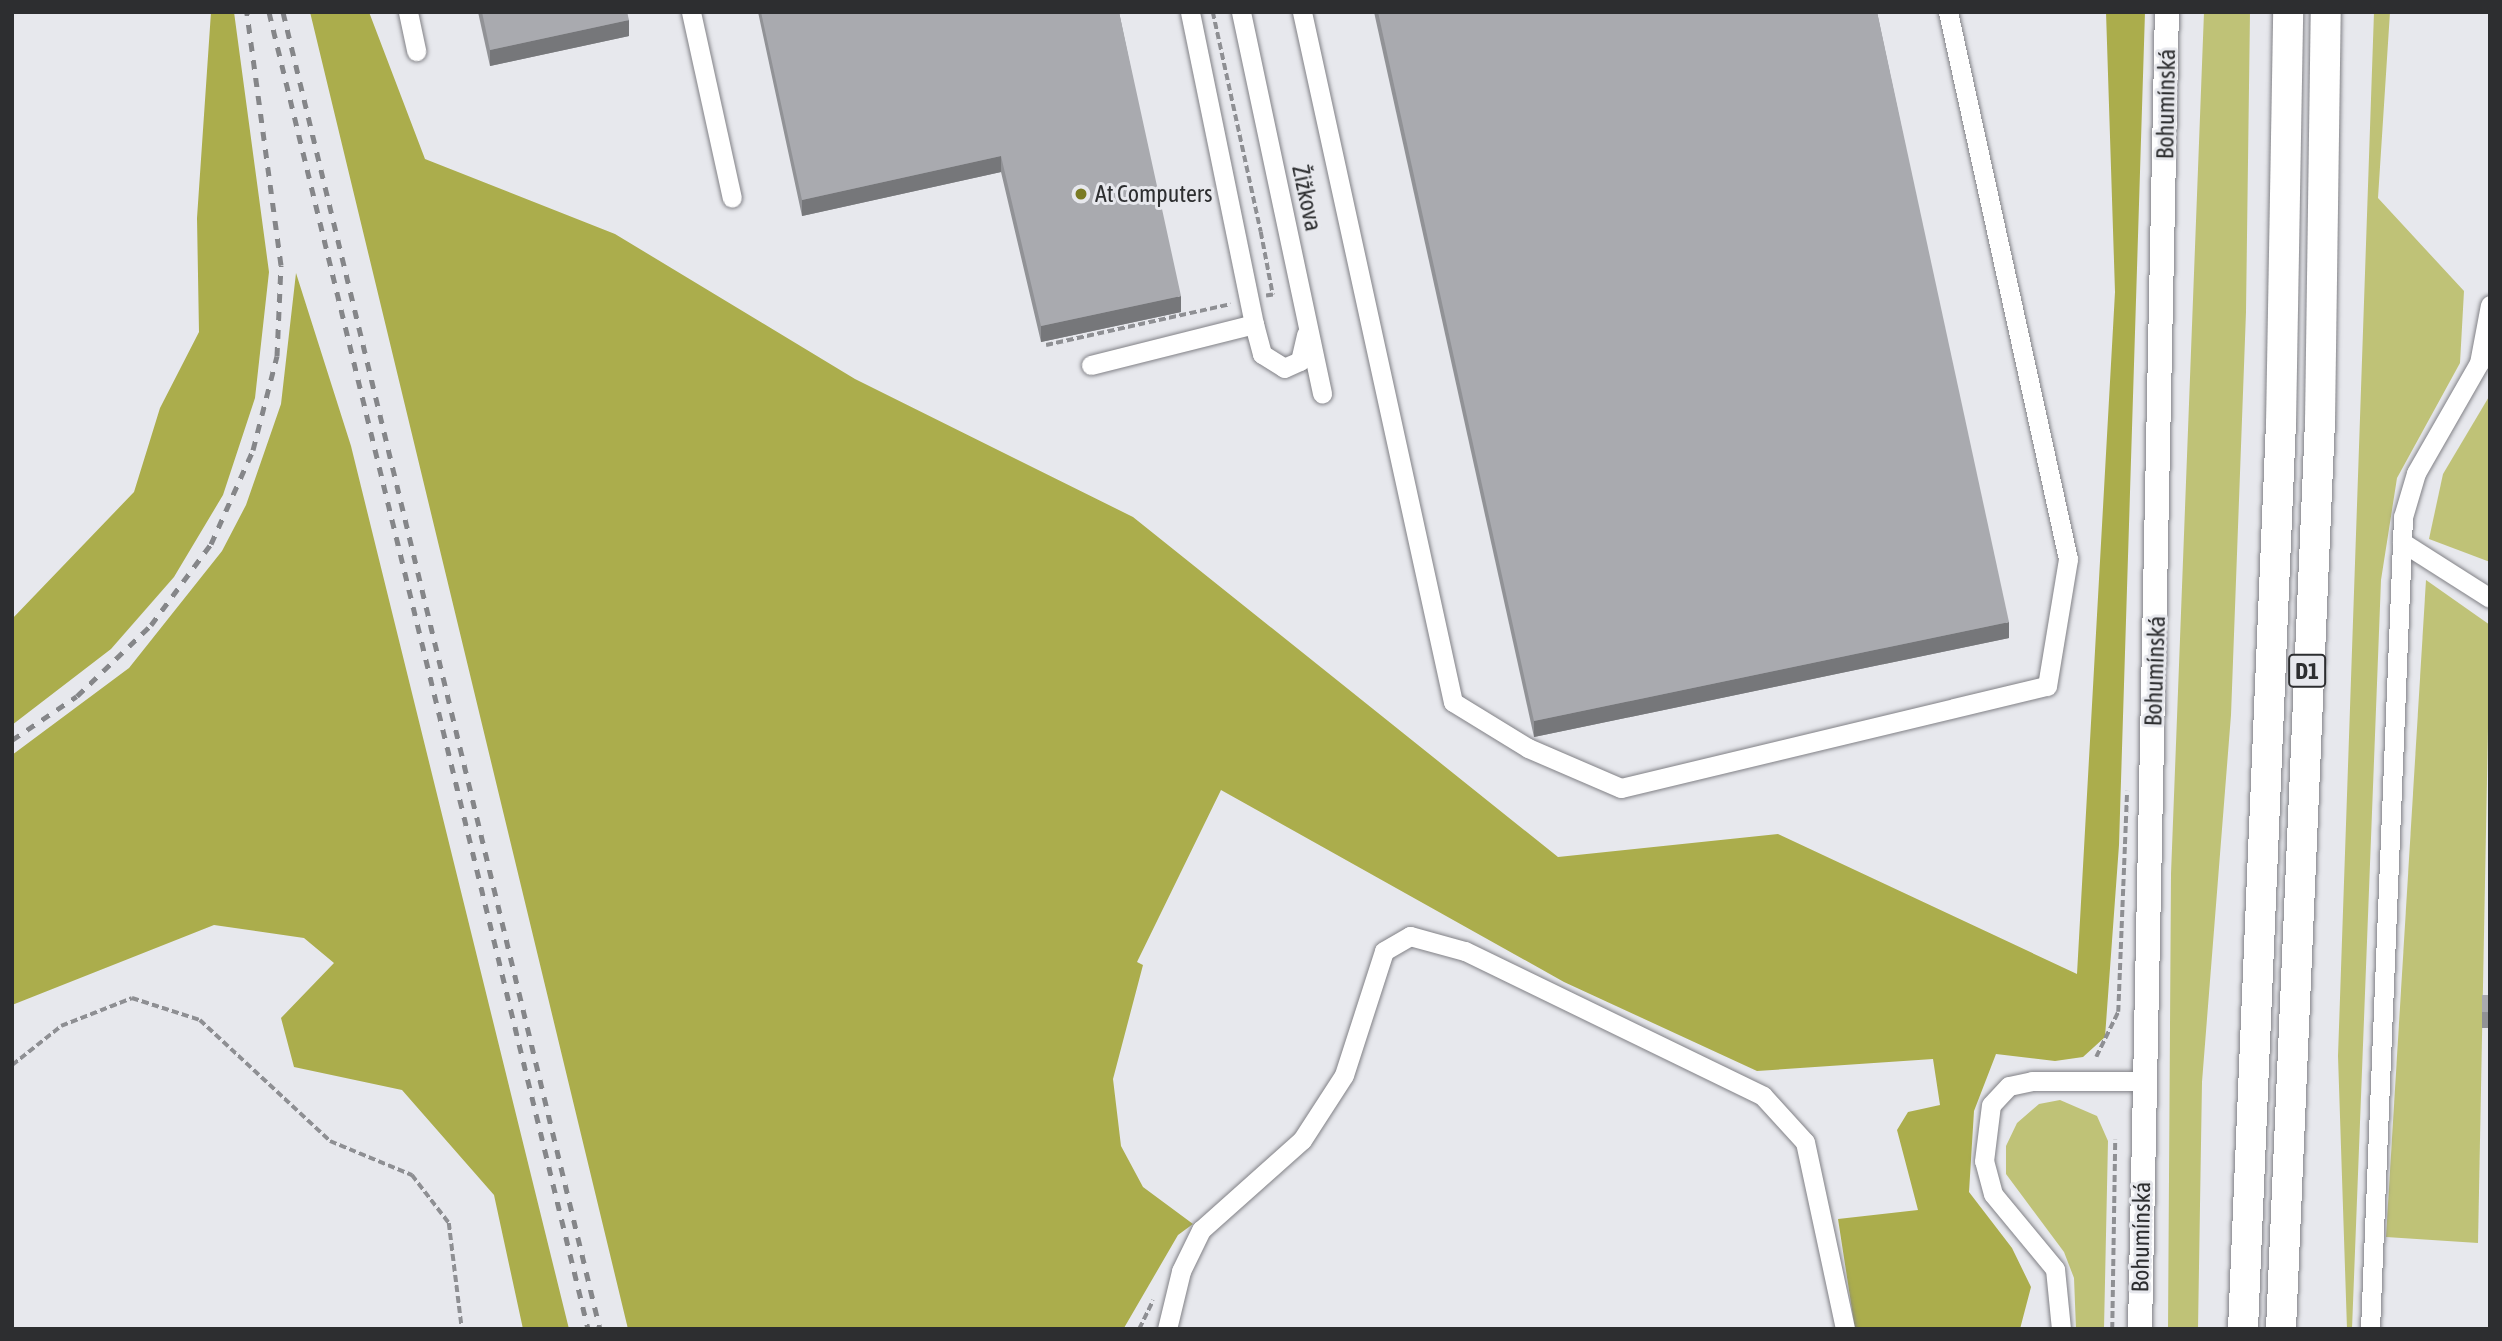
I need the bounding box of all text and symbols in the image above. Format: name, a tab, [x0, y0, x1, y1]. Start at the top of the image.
street label: Bohumínská	[2151, 48, 2181, 160]
street label: Žižkova	[1286, 162, 1328, 234]
place label: At Computers	[1095, 180, 1212, 208]
marker: At Computers	[1073, 186, 1089, 202]
street label: Bohumínská	[2139, 615, 2171, 727]
road number: D1	[2288, 652, 2326, 691]
street label: Bohumínská	[2126, 1181, 2156, 1293]

